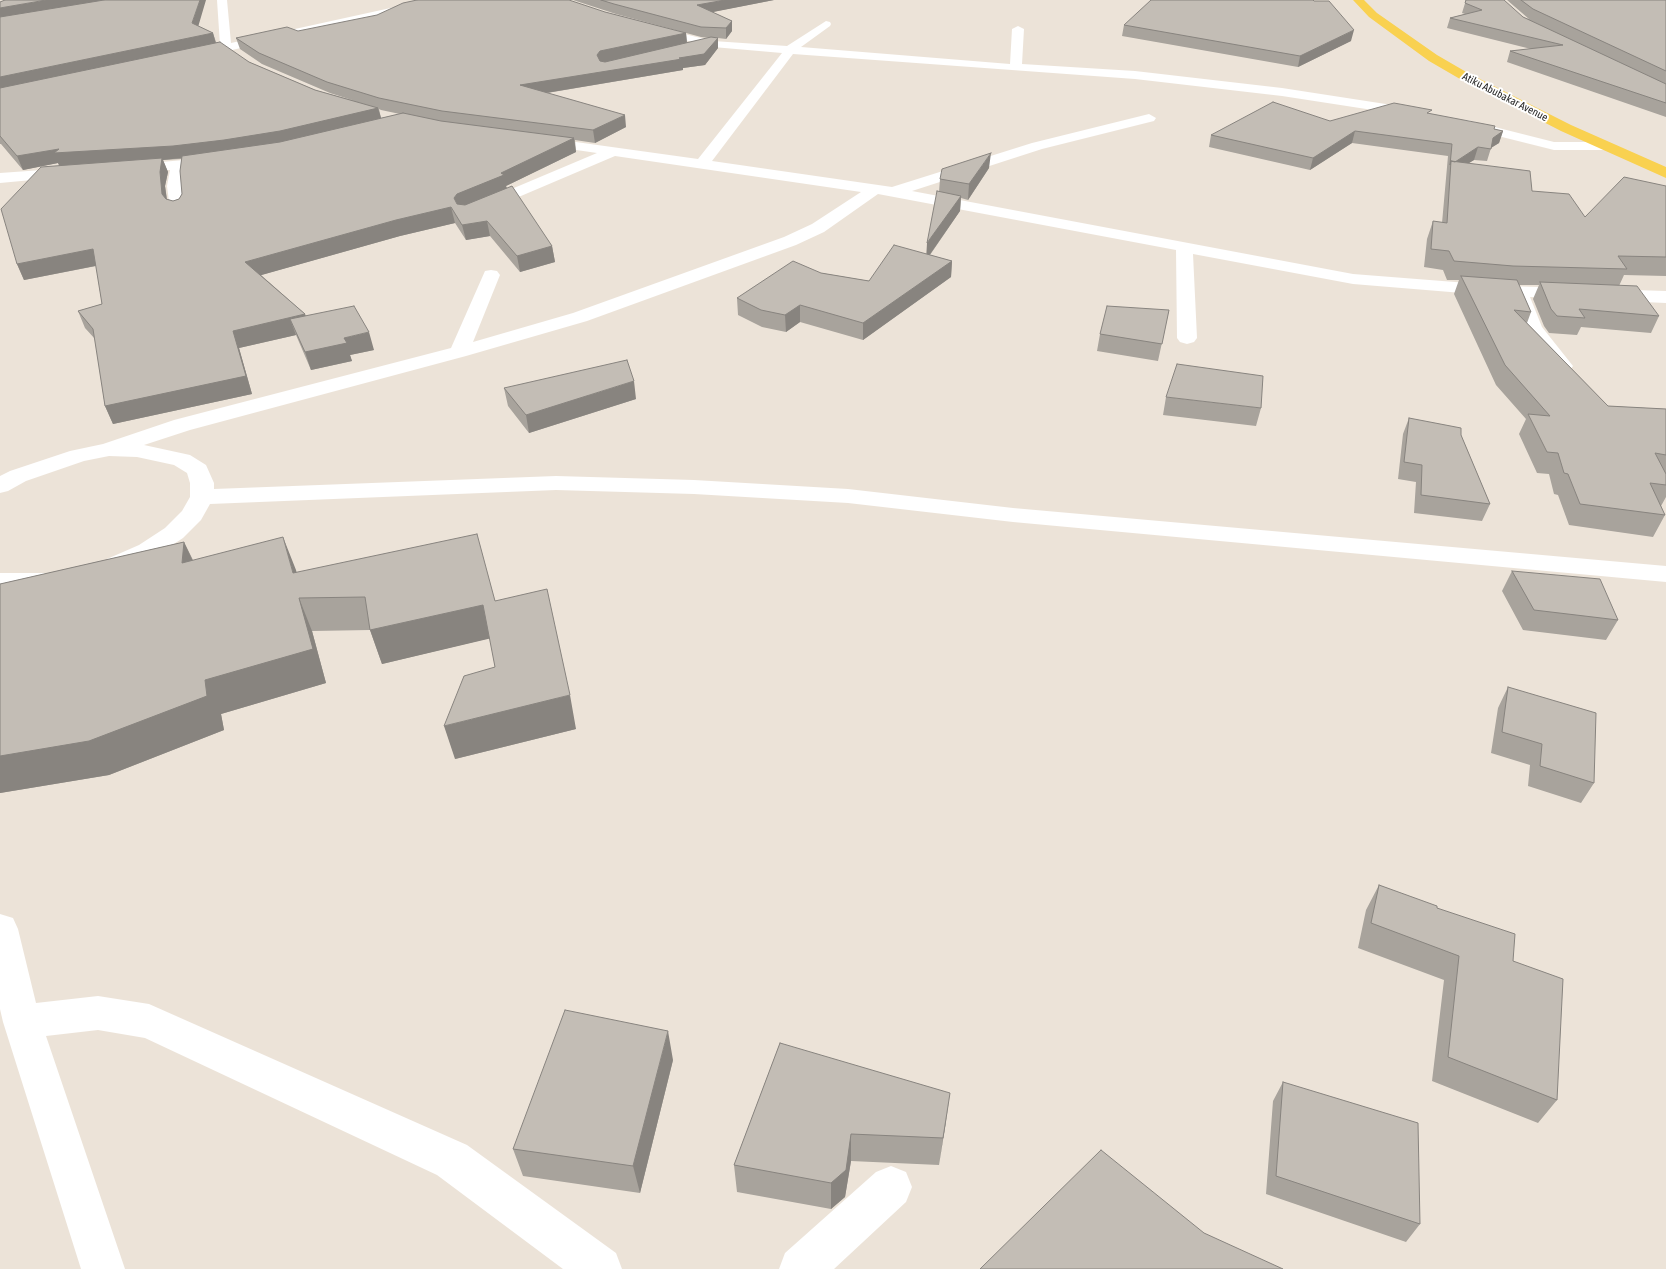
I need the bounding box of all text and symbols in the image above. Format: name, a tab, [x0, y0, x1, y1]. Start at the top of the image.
street label: Atiku Abubakar Avenue	[1460, 70, 1550, 124]

